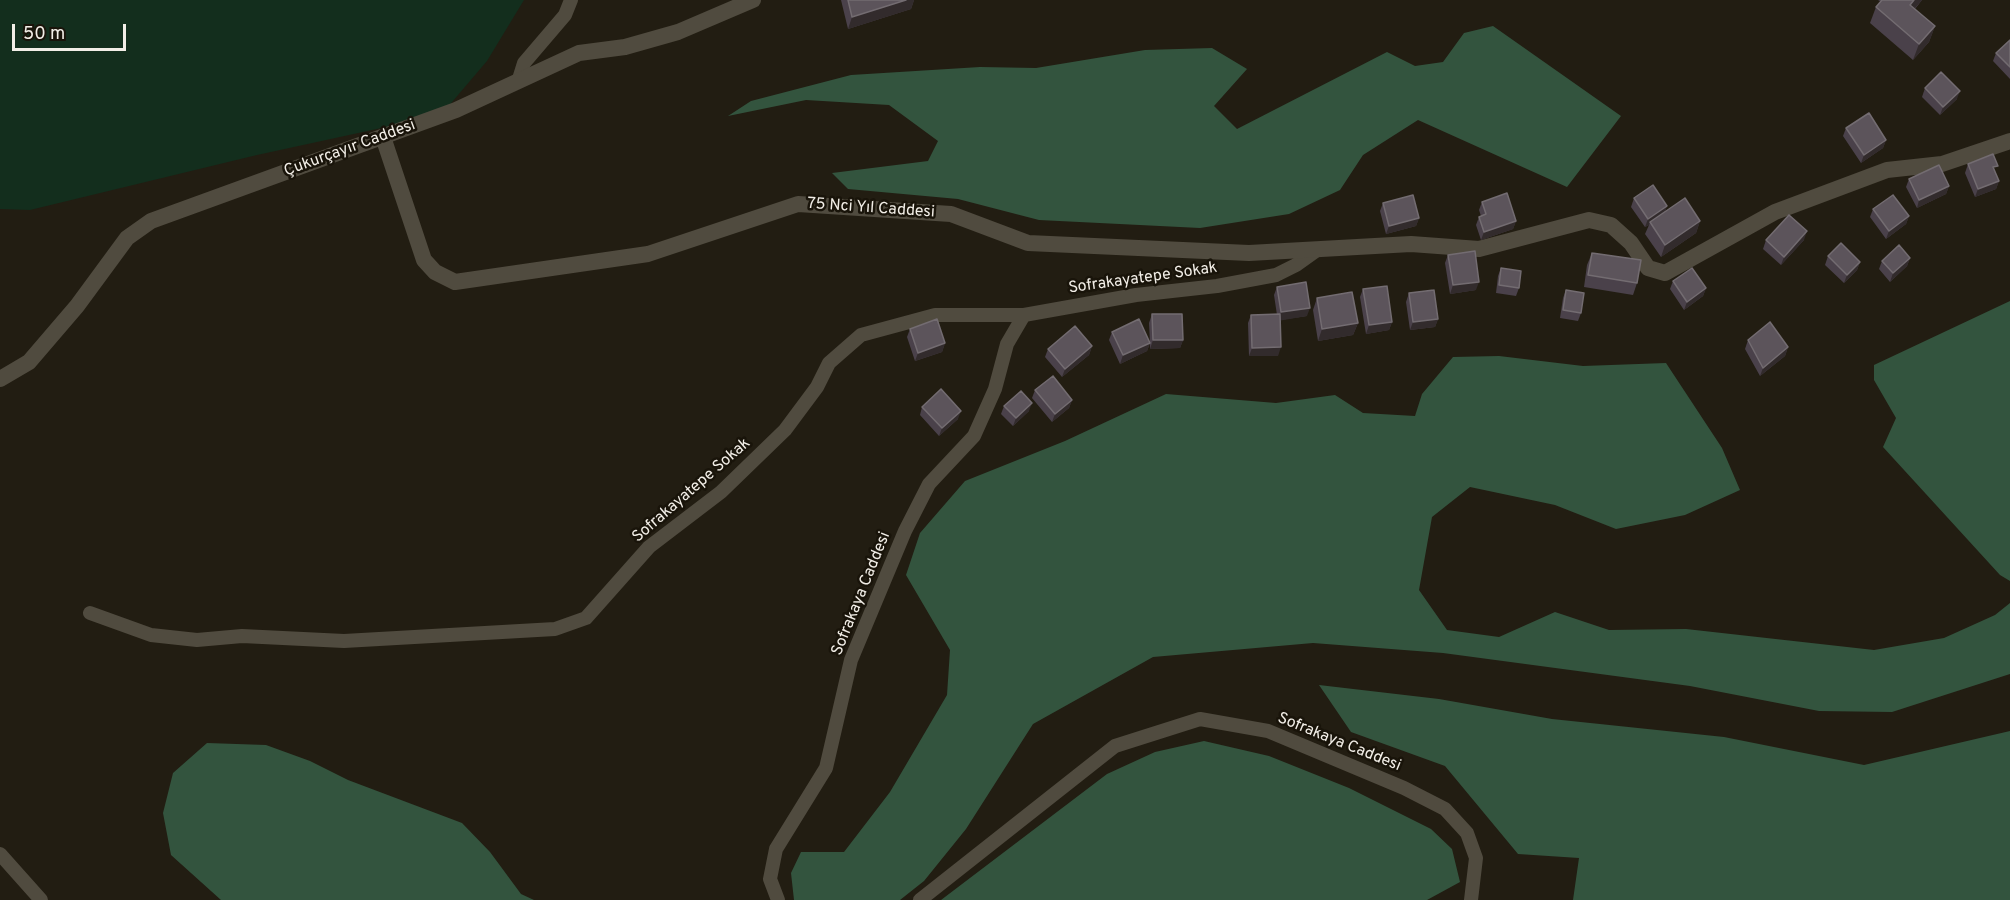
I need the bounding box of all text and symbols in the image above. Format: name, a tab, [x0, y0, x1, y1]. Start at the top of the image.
scale bar	[15, 12, 129, 50]
text: 50 m	[23, 23, 65, 46]
street label: Çukurçayır Caddesi	[282, 116, 418, 182]
street label: 75 Nci Yıl Caddesi	[807, 195, 935, 223]
street label: Sofrakayatepe Sokak	[1067, 259, 1219, 299]
street label: Sofrakayatepe Sokak	[629, 435, 755, 547]
street label: Sofrakaya Caddesi	[828, 529, 896, 659]
street label: Sofrakaya Caddesi	[1274, 709, 1404, 777]

